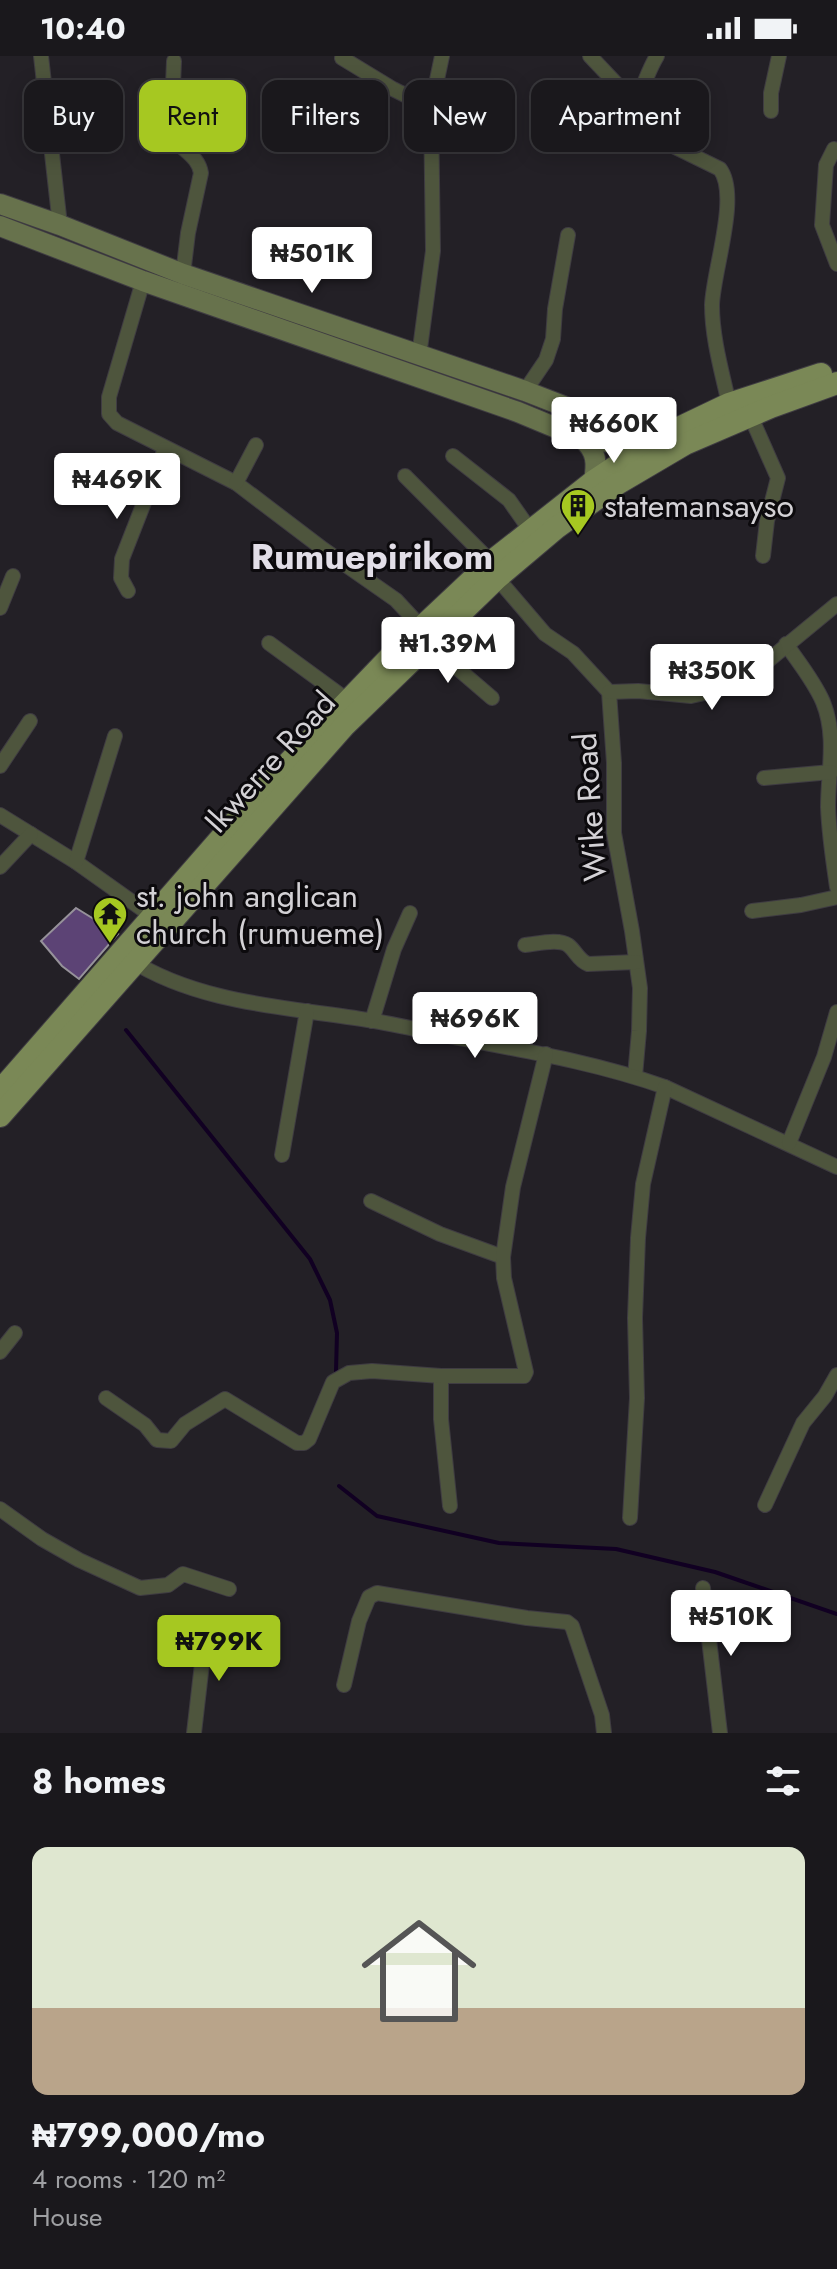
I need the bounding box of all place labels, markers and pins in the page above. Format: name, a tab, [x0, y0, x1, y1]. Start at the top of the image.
pin: ₦501K	[256, 227, 368, 295]
pin: ₦660K	[558, 397, 670, 465]
pin: ₦469K	[61, 453, 173, 521]
place label: statemansayso	[604, 483, 794, 529]
building icon: statemansayso	[559, 487, 597, 537]
pin: ₦1.39M	[383, 617, 513, 685]
pin: ₦350K	[656, 644, 768, 712]
place label: st. john anglican church (rumueme)	[136, 873, 384, 956]
temple icon: st. john anglican church (rumueme)	[91, 895, 129, 945]
pin: ₦696K	[419, 992, 531, 1060]
pin: ₦510K	[675, 1590, 787, 1658]
pin: ₦799K	[163, 1615, 275, 1683]

